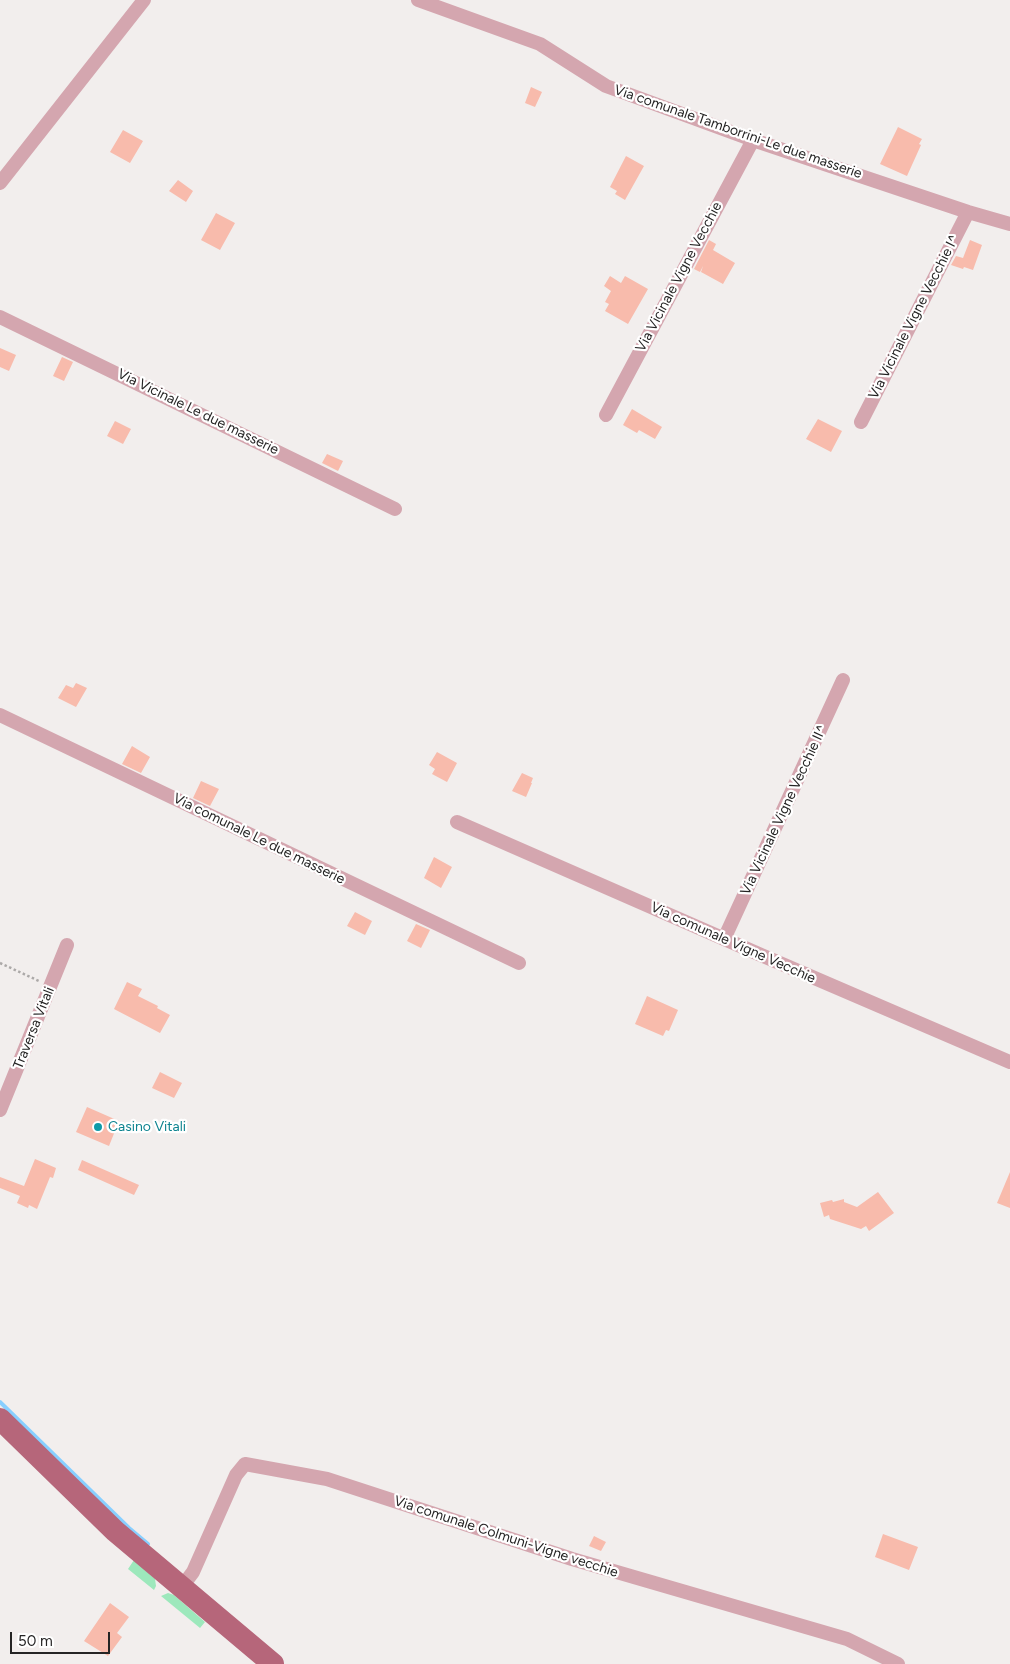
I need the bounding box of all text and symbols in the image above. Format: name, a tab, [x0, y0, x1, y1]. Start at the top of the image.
street label: Via comunale Tamborrini-Le due masserie	[612, 82, 864, 182]
street label: Via Vicinale Vigne Vecchie	[632, 199, 726, 355]
street label: Via Vicinale Vigne Vecchie I^	[865, 232, 963, 402]
street label: Via Vicinale Le due masserie	[115, 366, 281, 458]
street label: Via Vicinale Vigne Vecchie II^	[737, 722, 831, 898]
street label: Via comunale Le due masserie	[170, 790, 348, 888]
street label: Via comunale Vigne Vecchie	[648, 899, 818, 987]
street label: Traversa Vitali	[10, 984, 58, 1072]
place label: Casino Vitali	[108, 1119, 186, 1135]
marker: Casino Vitali	[92, 1121, 104, 1133]
street label: Via comunale Colmuni-Vigne vecchie	[392, 1493, 620, 1581]
scale bar	[12, 1622, 112, 1654]
text: 50 m	[18, 1632, 53, 1650]

